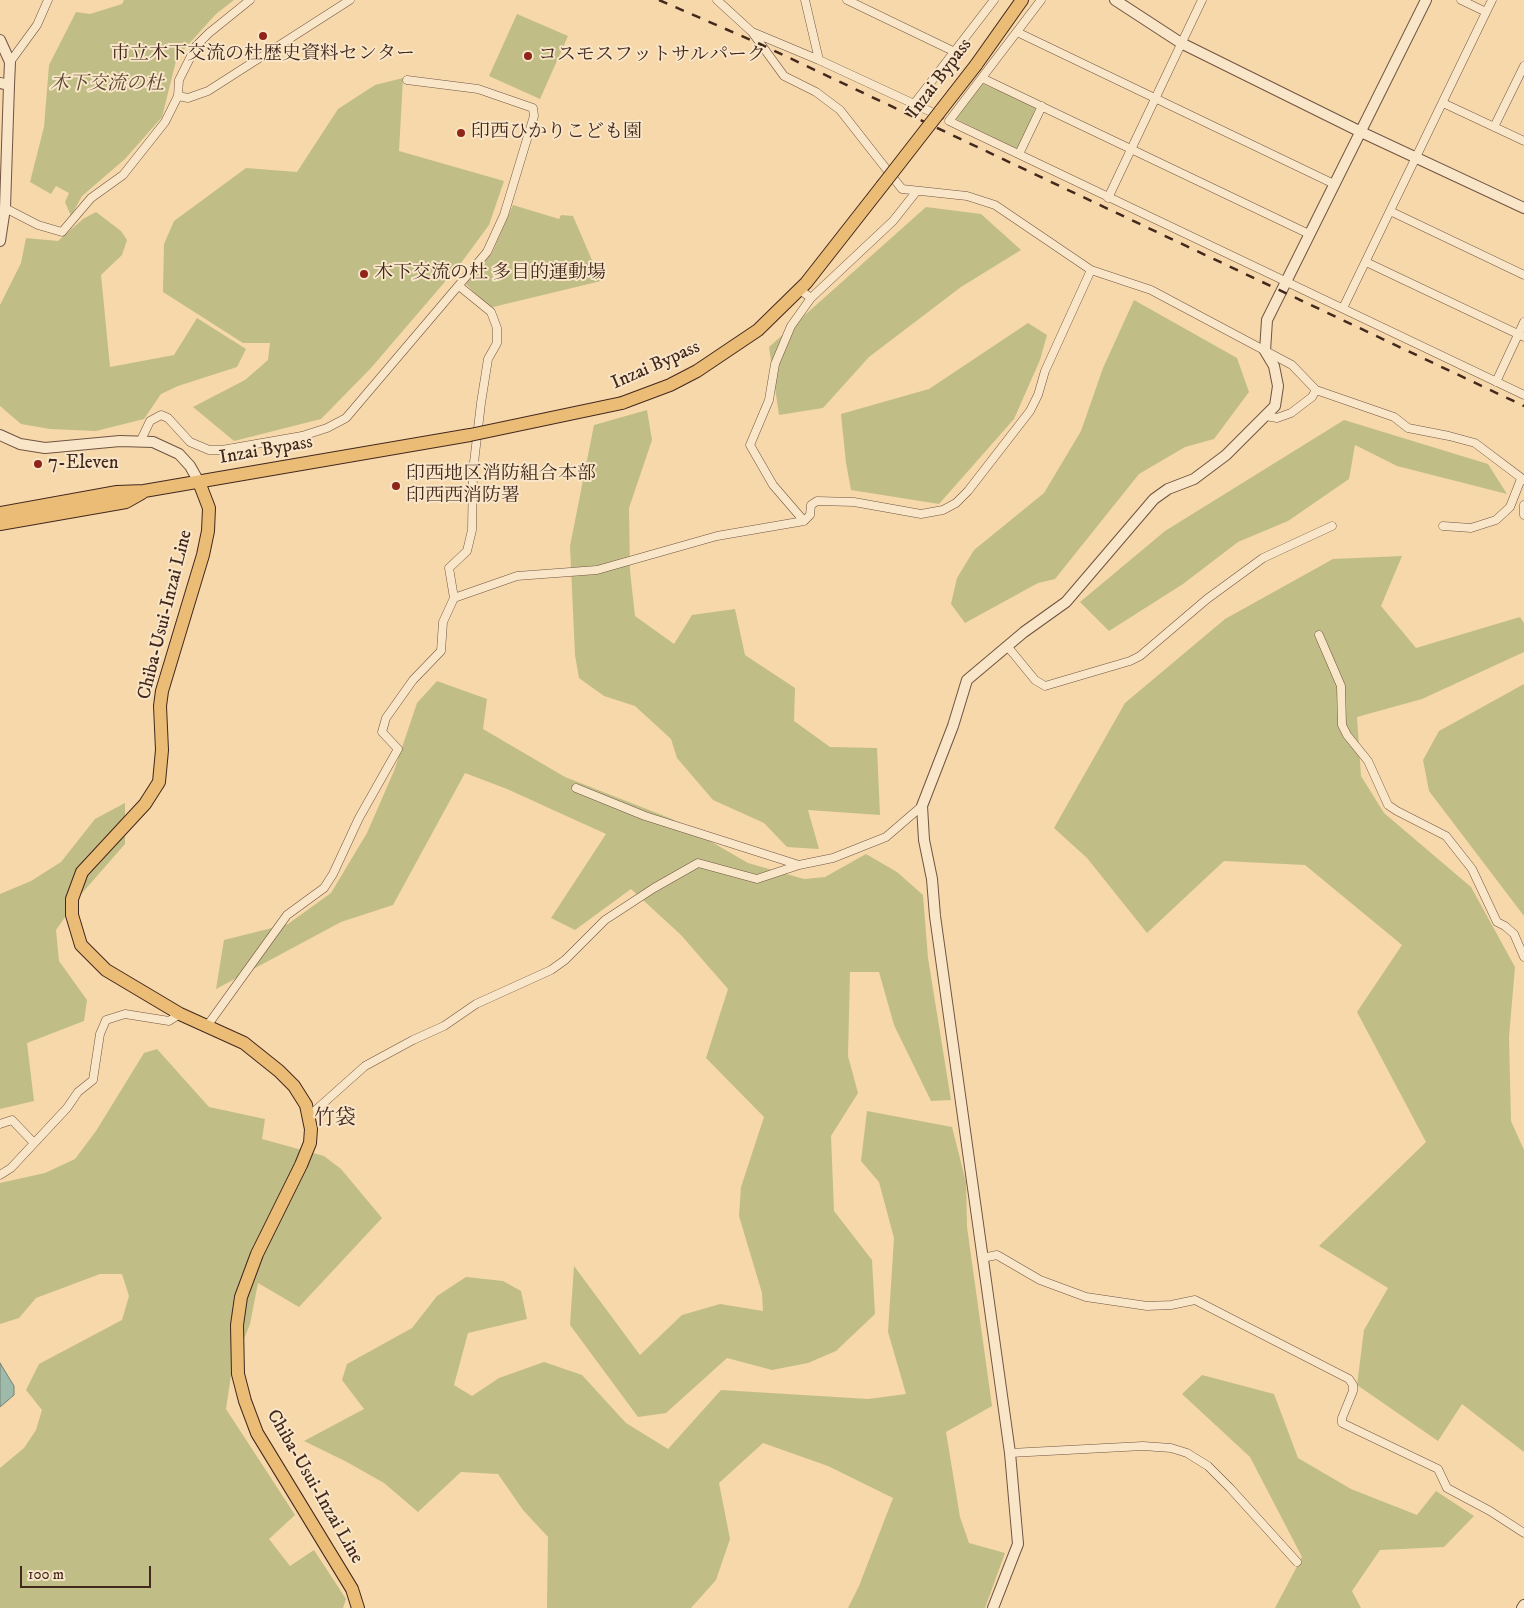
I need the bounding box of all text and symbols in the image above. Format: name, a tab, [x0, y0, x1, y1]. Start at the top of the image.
marker: 市立木下交流の杜歴史資料センター	[257, 30, 269, 42]
street label: Inzai Bypass	[902, 34, 978, 124]
place label: 市立木下交流の杜歴史資料センター	[111, 44, 415, 66]
place label: コスモスフットサルパーク	[538, 45, 766, 67]
marker: コスモスフットサルパーク	[522, 50, 534, 62]
park label: 木下交流の杜	[50, 74, 164, 96]
place label: 印西ひかりこども園	[471, 122, 642, 144]
marker: 印西ひかりこども園	[455, 127, 467, 139]
place label: 木下交流の杜 多目的運動場	[374, 263, 606, 285]
marker: 木下交流の杜 多目的運動場	[358, 268, 370, 280]
street label: Inzai Bypass	[608, 336, 704, 396]
street label: Inzai Bypass	[218, 432, 314, 470]
place label: 7-Eleven	[48, 453, 119, 475]
marker: 7-Eleven	[32, 458, 44, 470]
place label: 印西地区消防組合本部 印西西消防署	[406, 464, 596, 508]
marker: 印西地区消防組合本部 印西西消防署	[390, 480, 402, 492]
street label: Chiba-Usui-Inzai Line	[134, 528, 198, 702]
district label: 竹袋	[314, 1107, 356, 1133]
street label: Chiba-Usui-Inzai Line	[261, 1406, 367, 1568]
scale bar	[22, 1556, 154, 1588]
text: 100 m	[28, 1565, 64, 1584]

